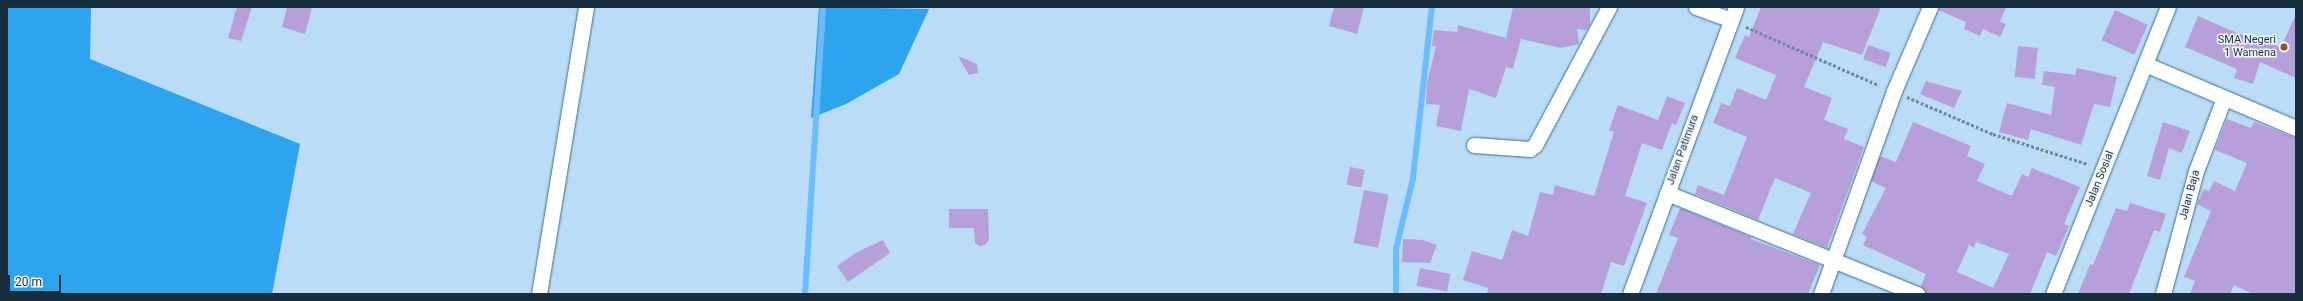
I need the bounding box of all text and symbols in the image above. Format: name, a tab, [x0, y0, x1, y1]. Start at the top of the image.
place label: SMA Negeri 1 Wamena	[2218, 34, 2276, 60]
marker: SMA Negeri 1 Wamena	[2279, 42, 2289, 52]
street label: Jalan Patimura	[1664, 113, 1702, 187]
street label: Jalan Sosial	[2083, 149, 2117, 209]
street label: Jalan Baja	[2177, 169, 2203, 221]
scale bar	[10, 267, 63, 293]
text: 20 m	[15, 275, 42, 289]

